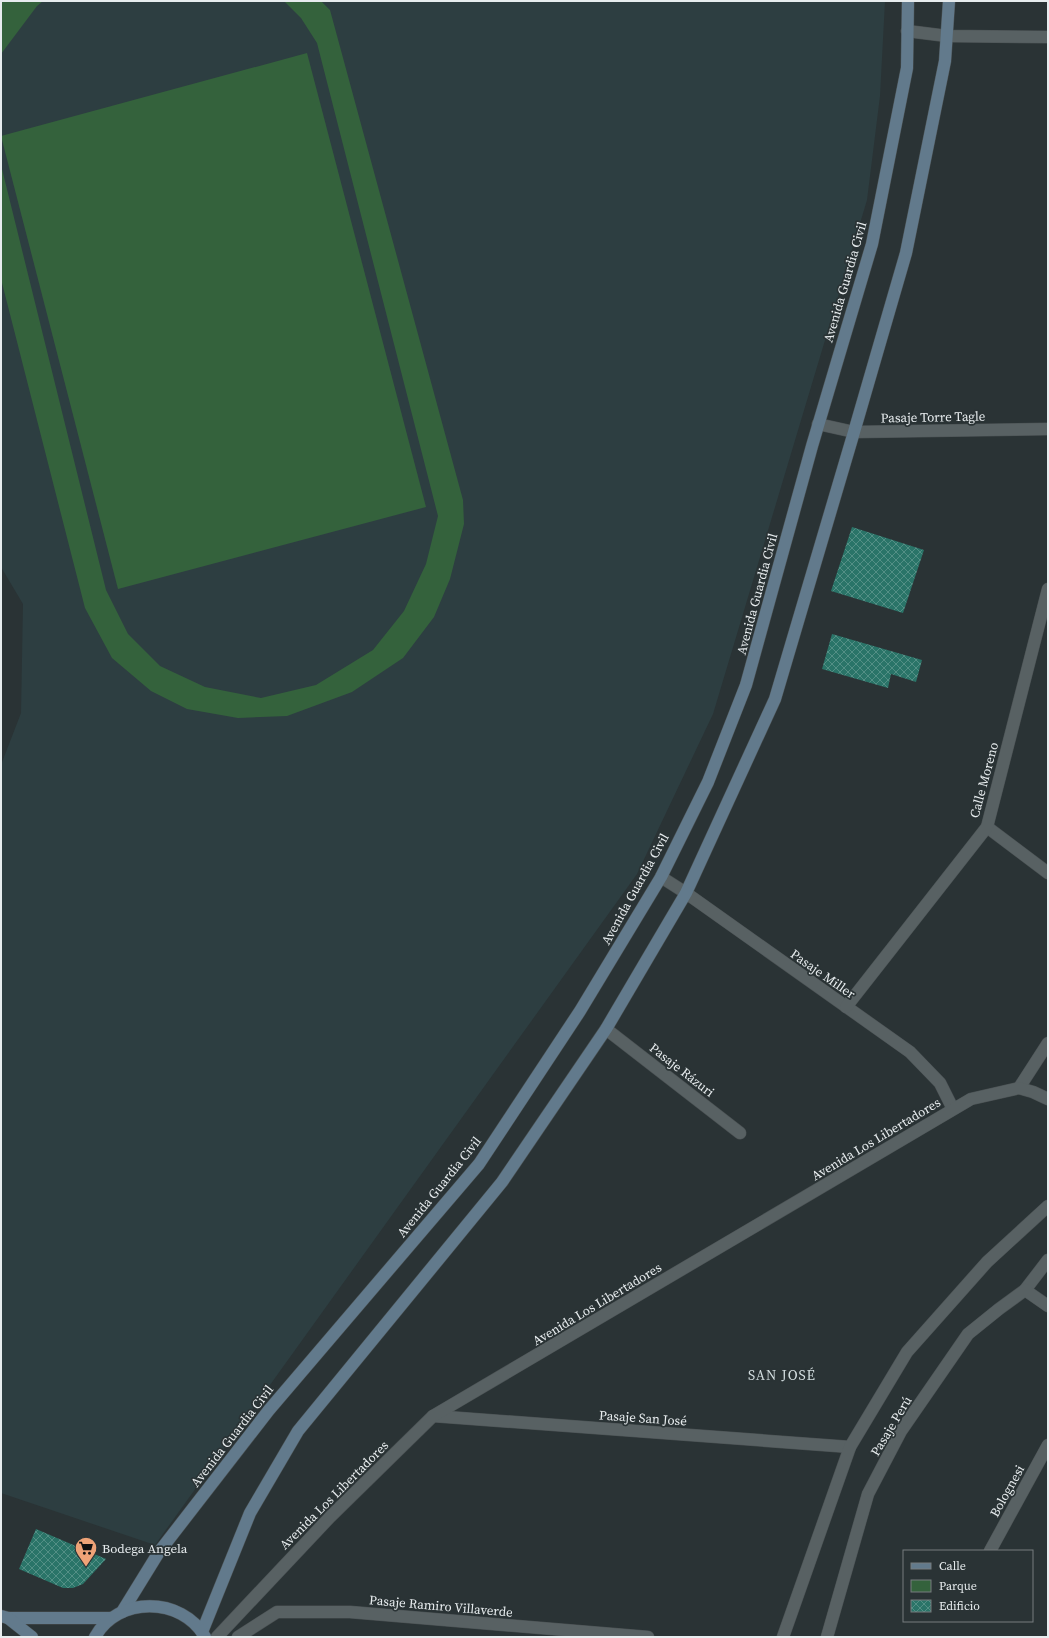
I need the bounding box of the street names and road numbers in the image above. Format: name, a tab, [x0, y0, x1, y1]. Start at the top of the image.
street label: Avenida Guardia Civil	[820, 220, 870, 344]
street label: Pasaje Torre Tagle	[880, 408, 986, 426]
street label: Avenida Guardia Civil	[733, 531, 781, 657]
street label: Calle Moreno	[966, 740, 1002, 820]
street label: Avenida Guardia Civil	[597, 830, 673, 948]
street label: Pasaje Miller	[787, 945, 859, 1003]
street label: Pasaje Rázuri	[646, 1039, 718, 1101]
street label: Avenida Los Libertadores	[808, 1094, 944, 1184]
street label: Avenida Guardia Civil	[393, 1133, 485, 1241]
street label: Avenida Los Libertadores	[529, 1259, 665, 1349]
street label: Avenida Guardia Civil	[187, 1381, 277, 1490]
street label: Pasaje Perú	[866, 1393, 916, 1459]
street label: Pasaje San José	[599, 1406, 688, 1430]
street label: Avenida Los Libertadores	[276, 1437, 392, 1553]
street label: Bolognesi	[986, 1462, 1028, 1520]
street label: Pasaje Ramiro Villaverde	[368, 1591, 514, 1621]

